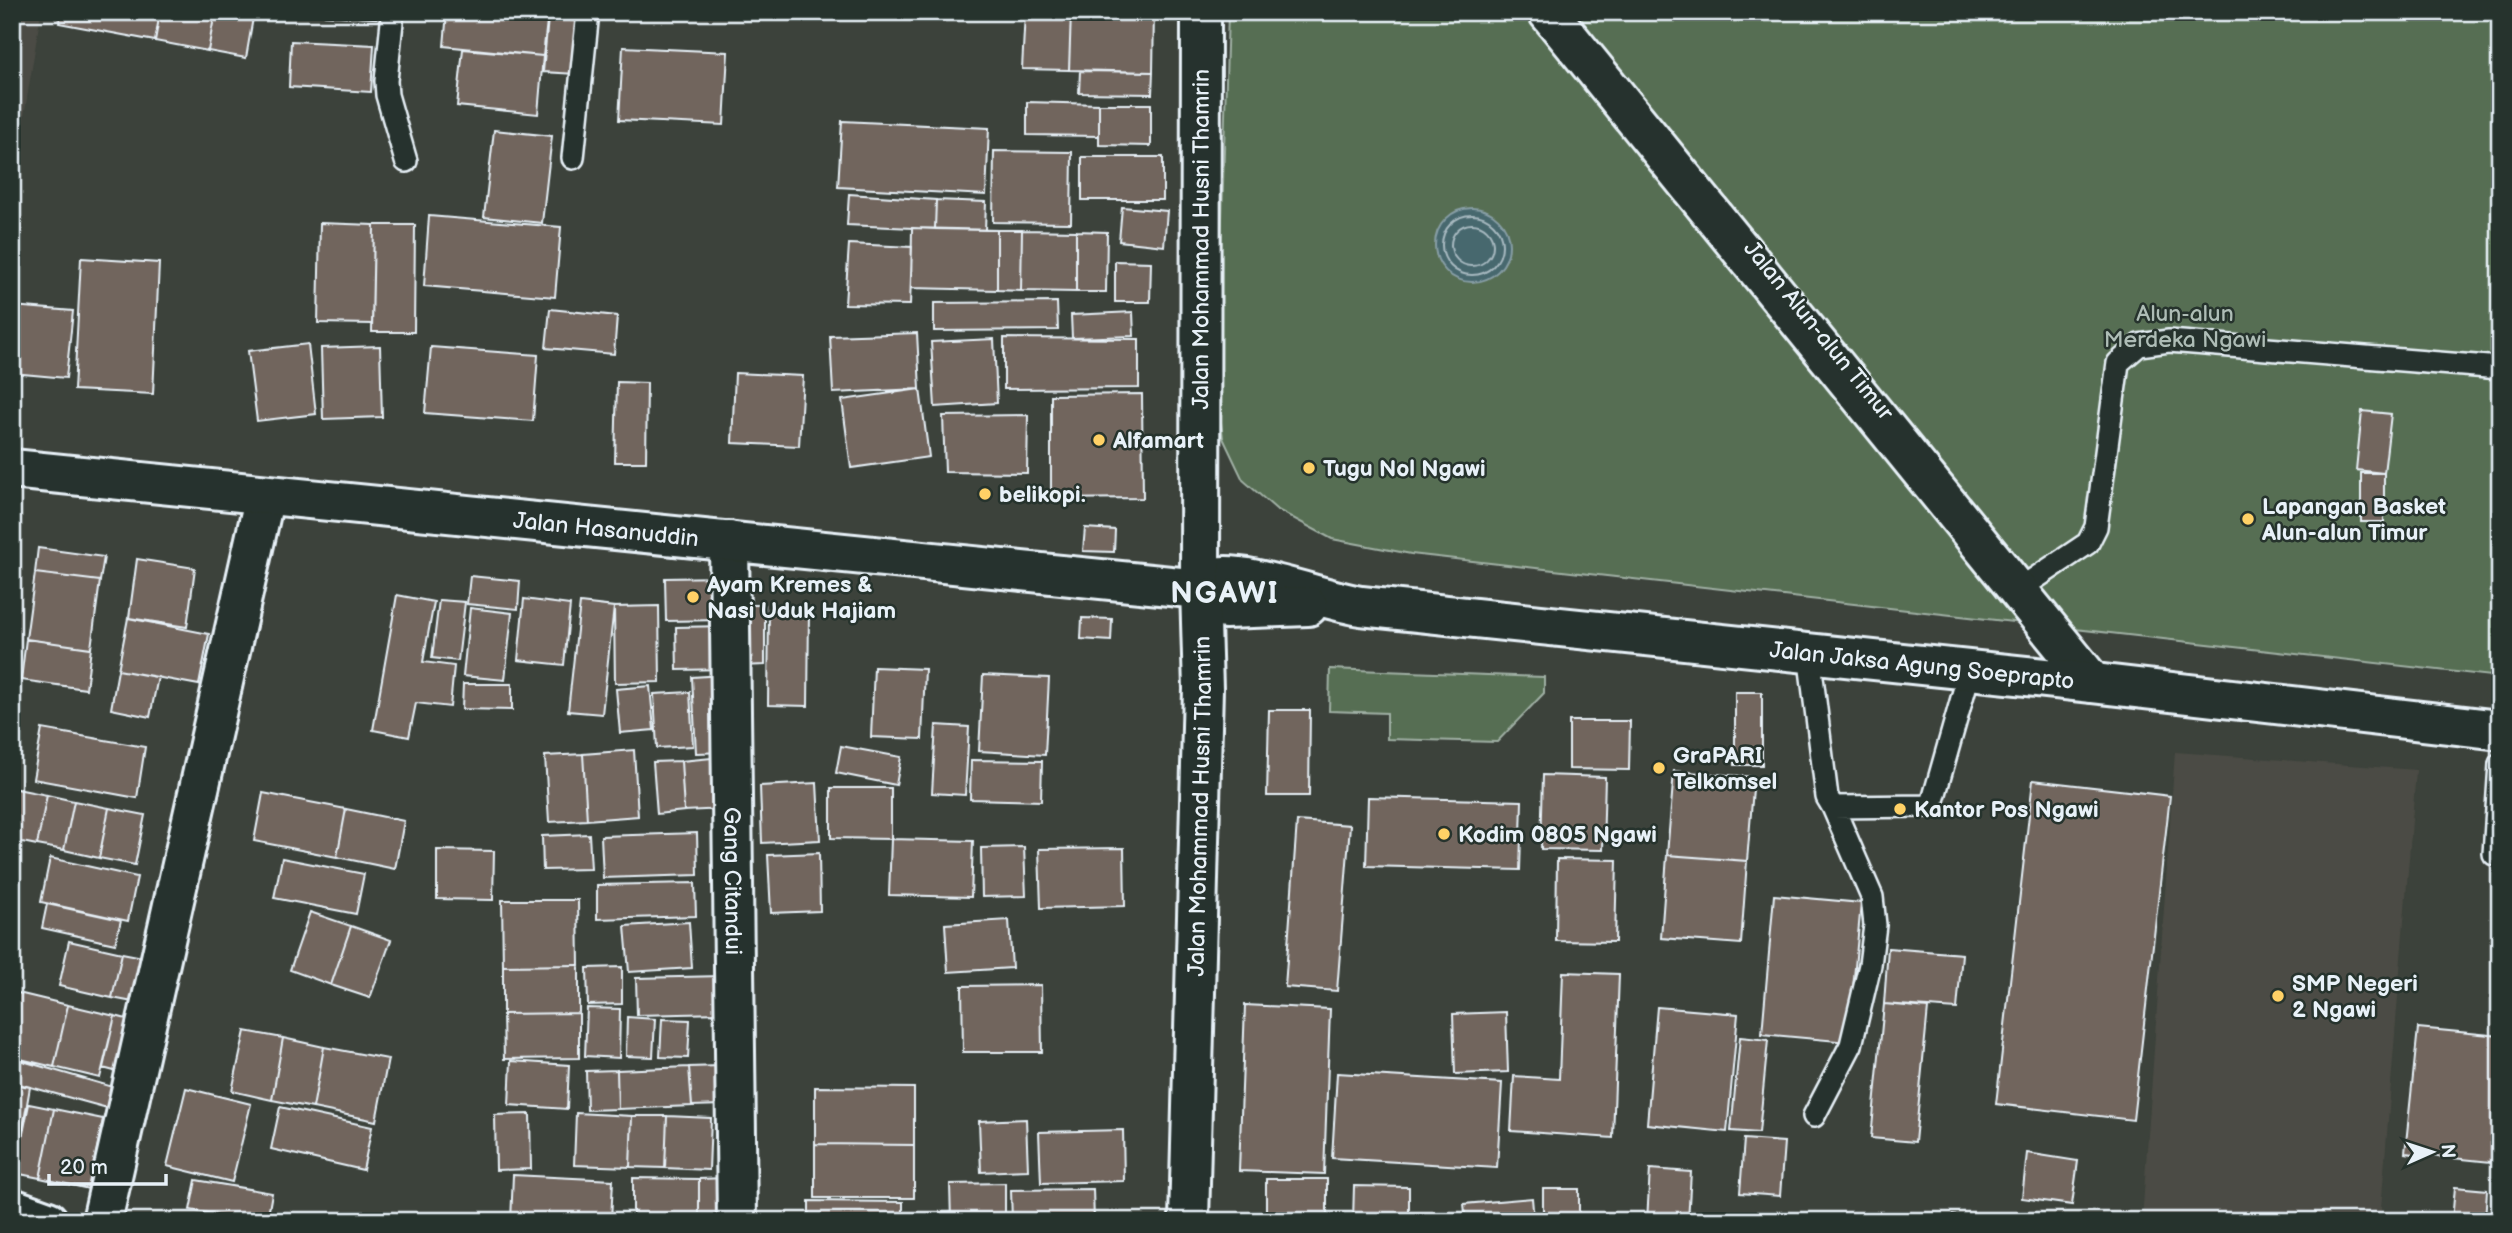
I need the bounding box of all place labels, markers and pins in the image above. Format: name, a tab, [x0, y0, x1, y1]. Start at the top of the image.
place label: Alfamart	[1112, 427, 1204, 455]
marker: Alfamart	[1091, 432, 1107, 448]
place label: Tugu Nol Ngawi	[1323, 455, 1486, 483]
marker: Tugu Nol Ngawi	[1301, 460, 1317, 476]
place label: belikopi.	[999, 481, 1086, 509]
marker: belikopi.	[977, 486, 993, 502]
place label: Lapangan Basket Alun-alun Timur	[2261, 493, 2446, 547]
marker: Lapangan Basket Alun-alun Timur	[2240, 511, 2256, 527]
place label: Ayam Kremes & Nasi Uduk Hajiam	[706, 571, 896, 625]
marker: Ayam Kremes & Nasi Uduk Hajiam	[685, 589, 701, 605]
place label: GraPARI Telkomsel	[1673, 742, 1777, 796]
marker: GraPARI Telkomsel	[1651, 760, 1667, 776]
place label: Kantor Pos Ngawi	[1914, 796, 2099, 824]
marker: Kantor Pos Ngawi	[1892, 801, 1908, 817]
place label: Kodim 0805 Ngawi	[1458, 821, 1657, 849]
marker: Kodim 0805 Ngawi	[1436, 826, 1452, 842]
place label: SMP Negeri 2 Ngawi	[2292, 970, 2418, 1024]
marker: SMP Negeri 2 Ngawi	[2270, 988, 2286, 1004]

